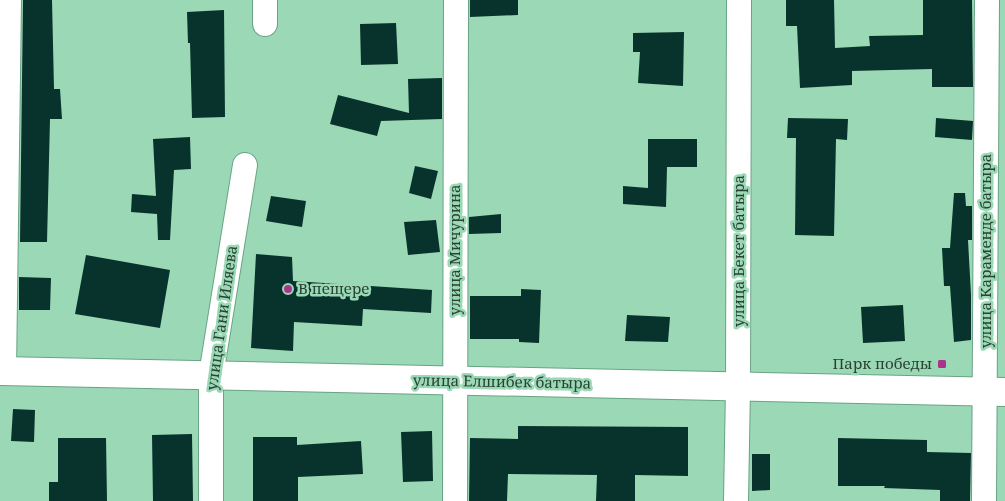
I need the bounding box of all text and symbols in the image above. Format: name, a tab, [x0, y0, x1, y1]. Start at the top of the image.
street label: улица Караменде батыра	[975, 154, 995, 348]
street label: улица Бекет батыра	[728, 175, 748, 327]
street label: улица Мичурина	[444, 185, 464, 315]
street label: улица Гани Иляева	[201, 244, 241, 392]
place label: В пещере	[298, 278, 369, 298]
marker: В пещере	[282, 283, 294, 295]
place label: Парк победы	[832, 353, 932, 373]
marker: Парк победы	[936, 358, 948, 370]
street label: улица Елшибек батыра	[413, 369, 591, 393]

